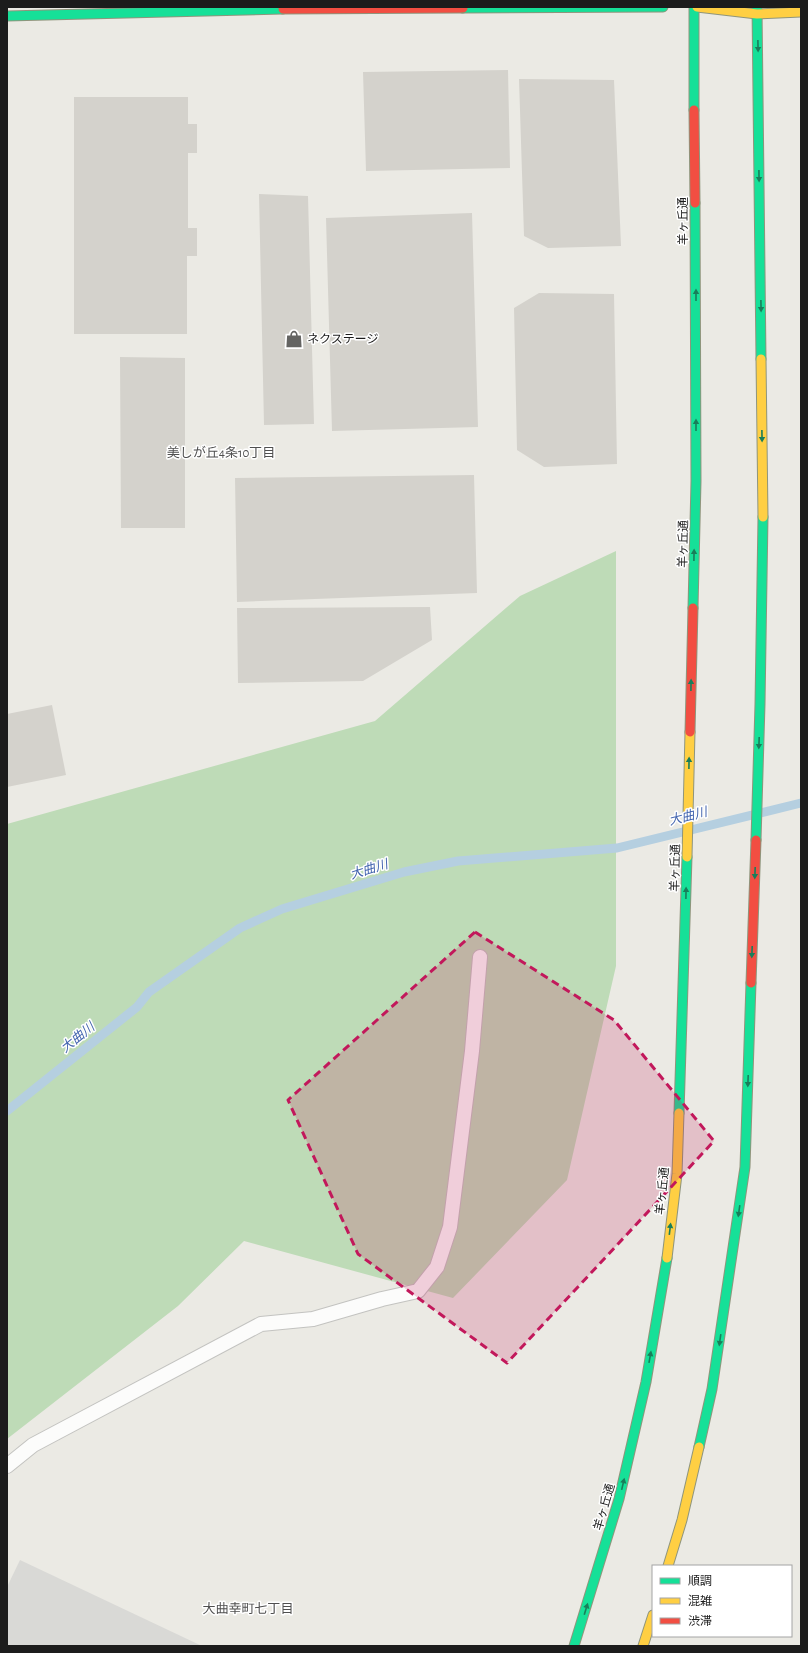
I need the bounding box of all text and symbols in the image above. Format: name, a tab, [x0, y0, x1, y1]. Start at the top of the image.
one-way arrow	[755, 40, 761, 53]
one-way arrow	[756, 170, 762, 183]
street label: 羊ヶ丘通	[676, 197, 689, 245]
one-way arrow	[693, 288, 699, 301]
one-way arrow	[758, 300, 764, 313]
shop icon: ネクステージ	[284, 329, 304, 349]
place label: ネクステージ	[307, 333, 378, 345]
one-way arrow	[693, 418, 699, 431]
one-way arrow	[759, 430, 765, 443]
district label: 美しが丘4条10丁目	[167, 445, 275, 460]
street label: 羊ヶ丘通	[676, 520, 689, 568]
one-way arrow	[691, 548, 697, 561]
one-way arrow	[688, 678, 694, 691]
one-way arrow	[756, 737, 762, 750]
one-way arrow	[686, 756, 692, 769]
water label: 大曲川	[667, 805, 710, 828]
street label: 羊ヶ丘通	[668, 844, 681, 892]
water label: 大曲川	[348, 857, 391, 882]
one-way arrow	[751, 867, 758, 879]
one-way arrow	[683, 886, 689, 899]
one-way arrow	[749, 946, 755, 959]
water label: 大曲川	[58, 1019, 99, 1055]
one-way arrow	[745, 1075, 751, 1088]
street label: 羊ヶ丘通	[653, 1166, 670, 1216]
one-way arrow	[736, 1205, 742, 1217]
one-way arrow	[667, 1223, 673, 1235]
one-way arrow	[717, 1333, 723, 1346]
one-way arrow	[647, 1351, 653, 1363]
one-way arrow	[620, 1478, 626, 1490]
street label: 羊ヶ丘通	[591, 1482, 616, 1532]
legend	[652, 1565, 792, 1637]
text: 順調	[688, 1575, 712, 1587]
text: 混雑	[688, 1594, 712, 1607]
district label: 大曲幸町七丁目	[202, 1602, 294, 1616]
one-way arrow	[583, 1603, 589, 1615]
text: 渋滞	[688, 1615, 712, 1627]

